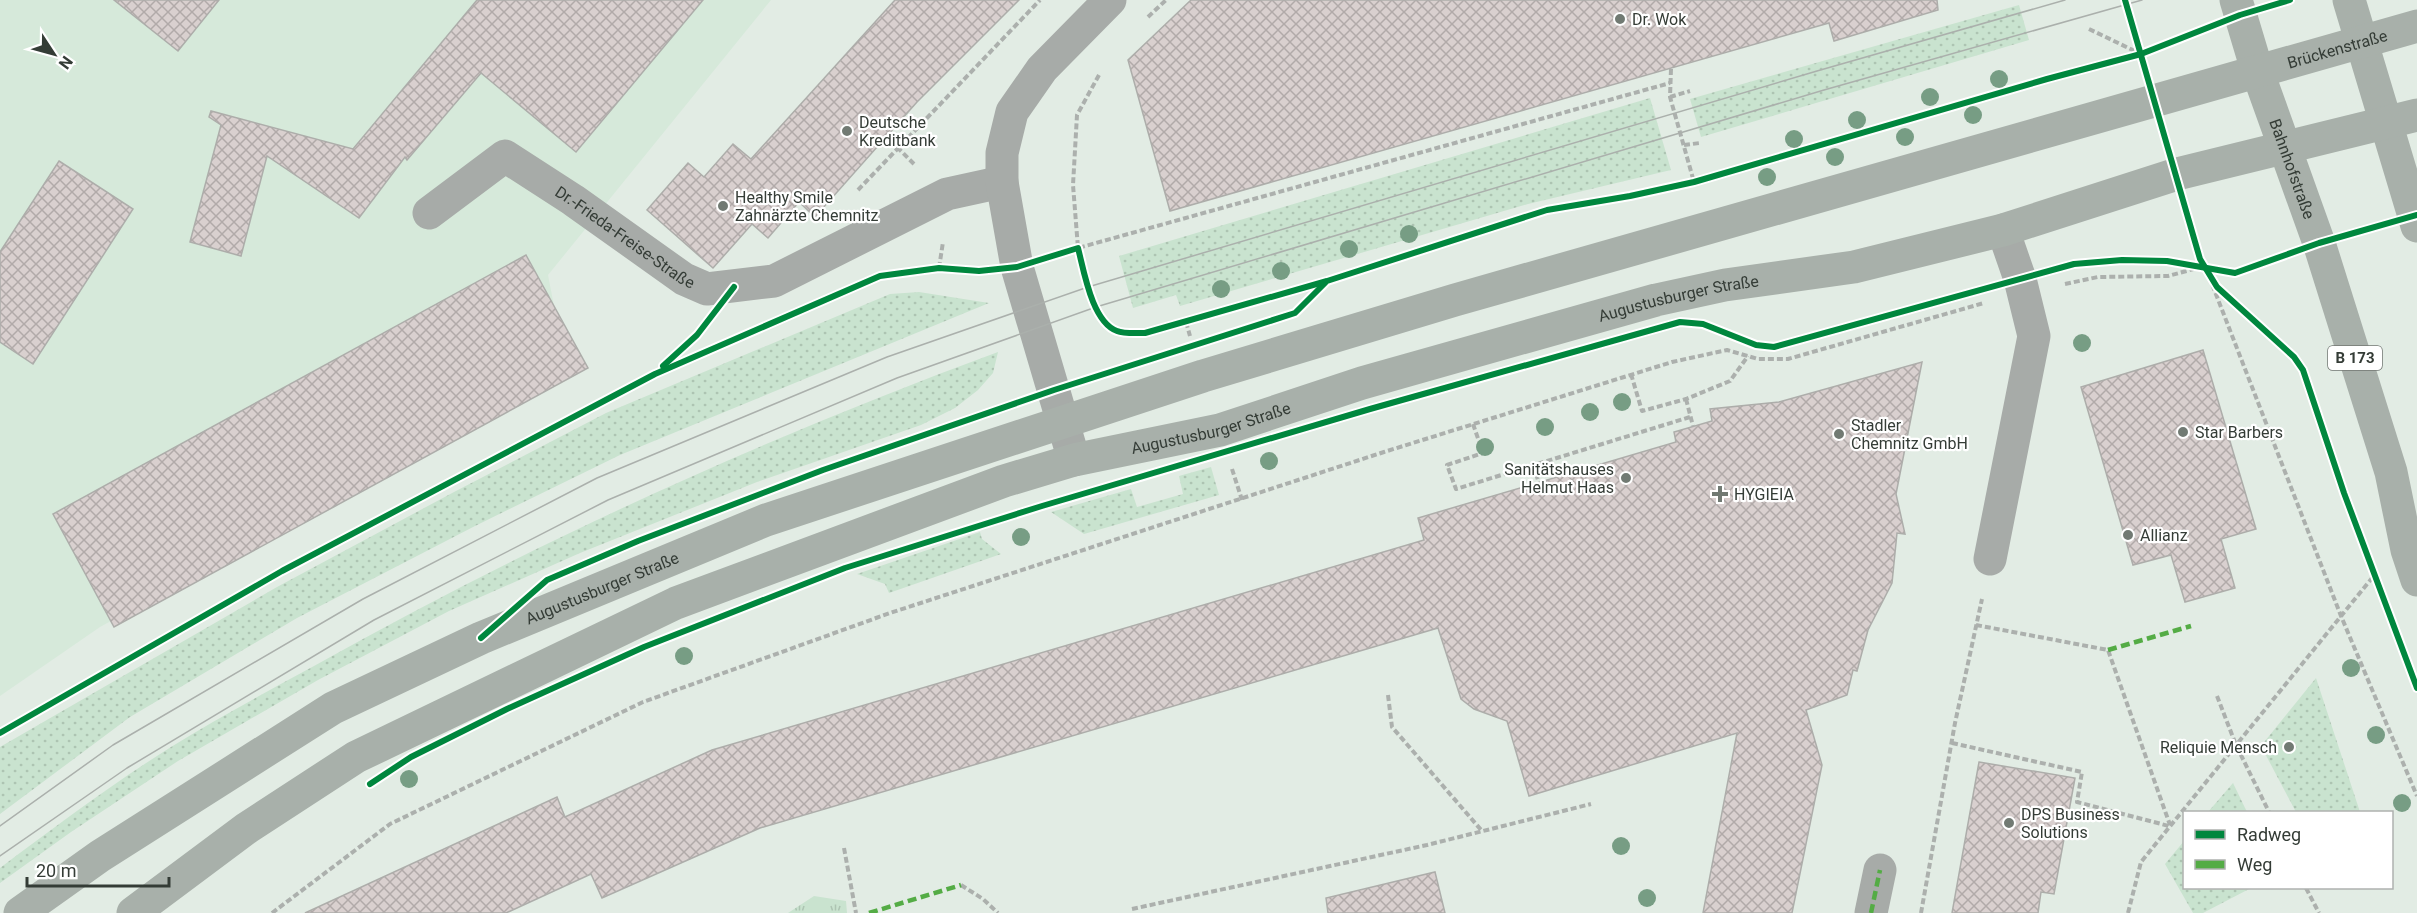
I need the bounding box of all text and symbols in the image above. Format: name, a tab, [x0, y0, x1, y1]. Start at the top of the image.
place label: Dr. Wok	[1632, 10, 1687, 29]
marker: Dr. Wok	[1613, 12, 1627, 26]
north arrow	[24, 24, 84, 84]
street label: Brückenstraße	[2285, 26, 2390, 72]
text: N	[55, 52, 77, 73]
place label: Deutsche Kreditbank	[859, 113, 936, 150]
street label: Bahnhofstraße	[2265, 116, 2319, 222]
marker: Deutsche Kreditbank	[840, 124, 854, 138]
street label: Dr.-Frieda-Freise-Straße	[552, 182, 698, 293]
place label: Healthy Smile Zahnärzte Chemnitz	[735, 188, 878, 225]
marker: Healthy Smile Zahnärzte Chemnitz	[716, 199, 730, 213]
street label: Augustusburger Straße	[1596, 271, 1760, 326]
road number: B 173	[2328, 346, 2382, 370]
street label: Augustusburger Straße	[1129, 398, 1293, 458]
place label: Stadler Chemnitz GmbH	[1851, 416, 1968, 453]
place label: Star Barbers	[2195, 423, 2283, 442]
marker: Star Barbers	[2176, 425, 2190, 439]
marker: Stadler Chemnitz GmbH	[1832, 427, 1846, 441]
place label: Sanitätshauses Helmut Haas	[1504, 460, 1614, 497]
marker: Sanitätshauses Helmut Haas	[1619, 471, 1633, 485]
marker: HYGIEIA	[1711, 485, 1729, 503]
place label: HYGIEIA	[1734, 485, 1794, 504]
place label: Allianz	[2140, 526, 2188, 545]
marker: Allianz	[2121, 528, 2135, 542]
street label: Augustusburger Straße	[523, 548, 682, 629]
place label: Reliquie Mensch	[2160, 738, 2277, 757]
marker: Reliquie Mensch	[2282, 740, 2296, 754]
place label: DPS Business Solutions	[2021, 805, 2120, 842]
legend	[2183, 811, 2393, 889]
marker: DPS Business Solutions	[2002, 816, 2016, 830]
text: Radweg	[2237, 824, 2301, 845]
scale bar	[27, 850, 170, 888]
text: Weg	[2237, 854, 2272, 875]
text: 20 m	[36, 860, 76, 881]

